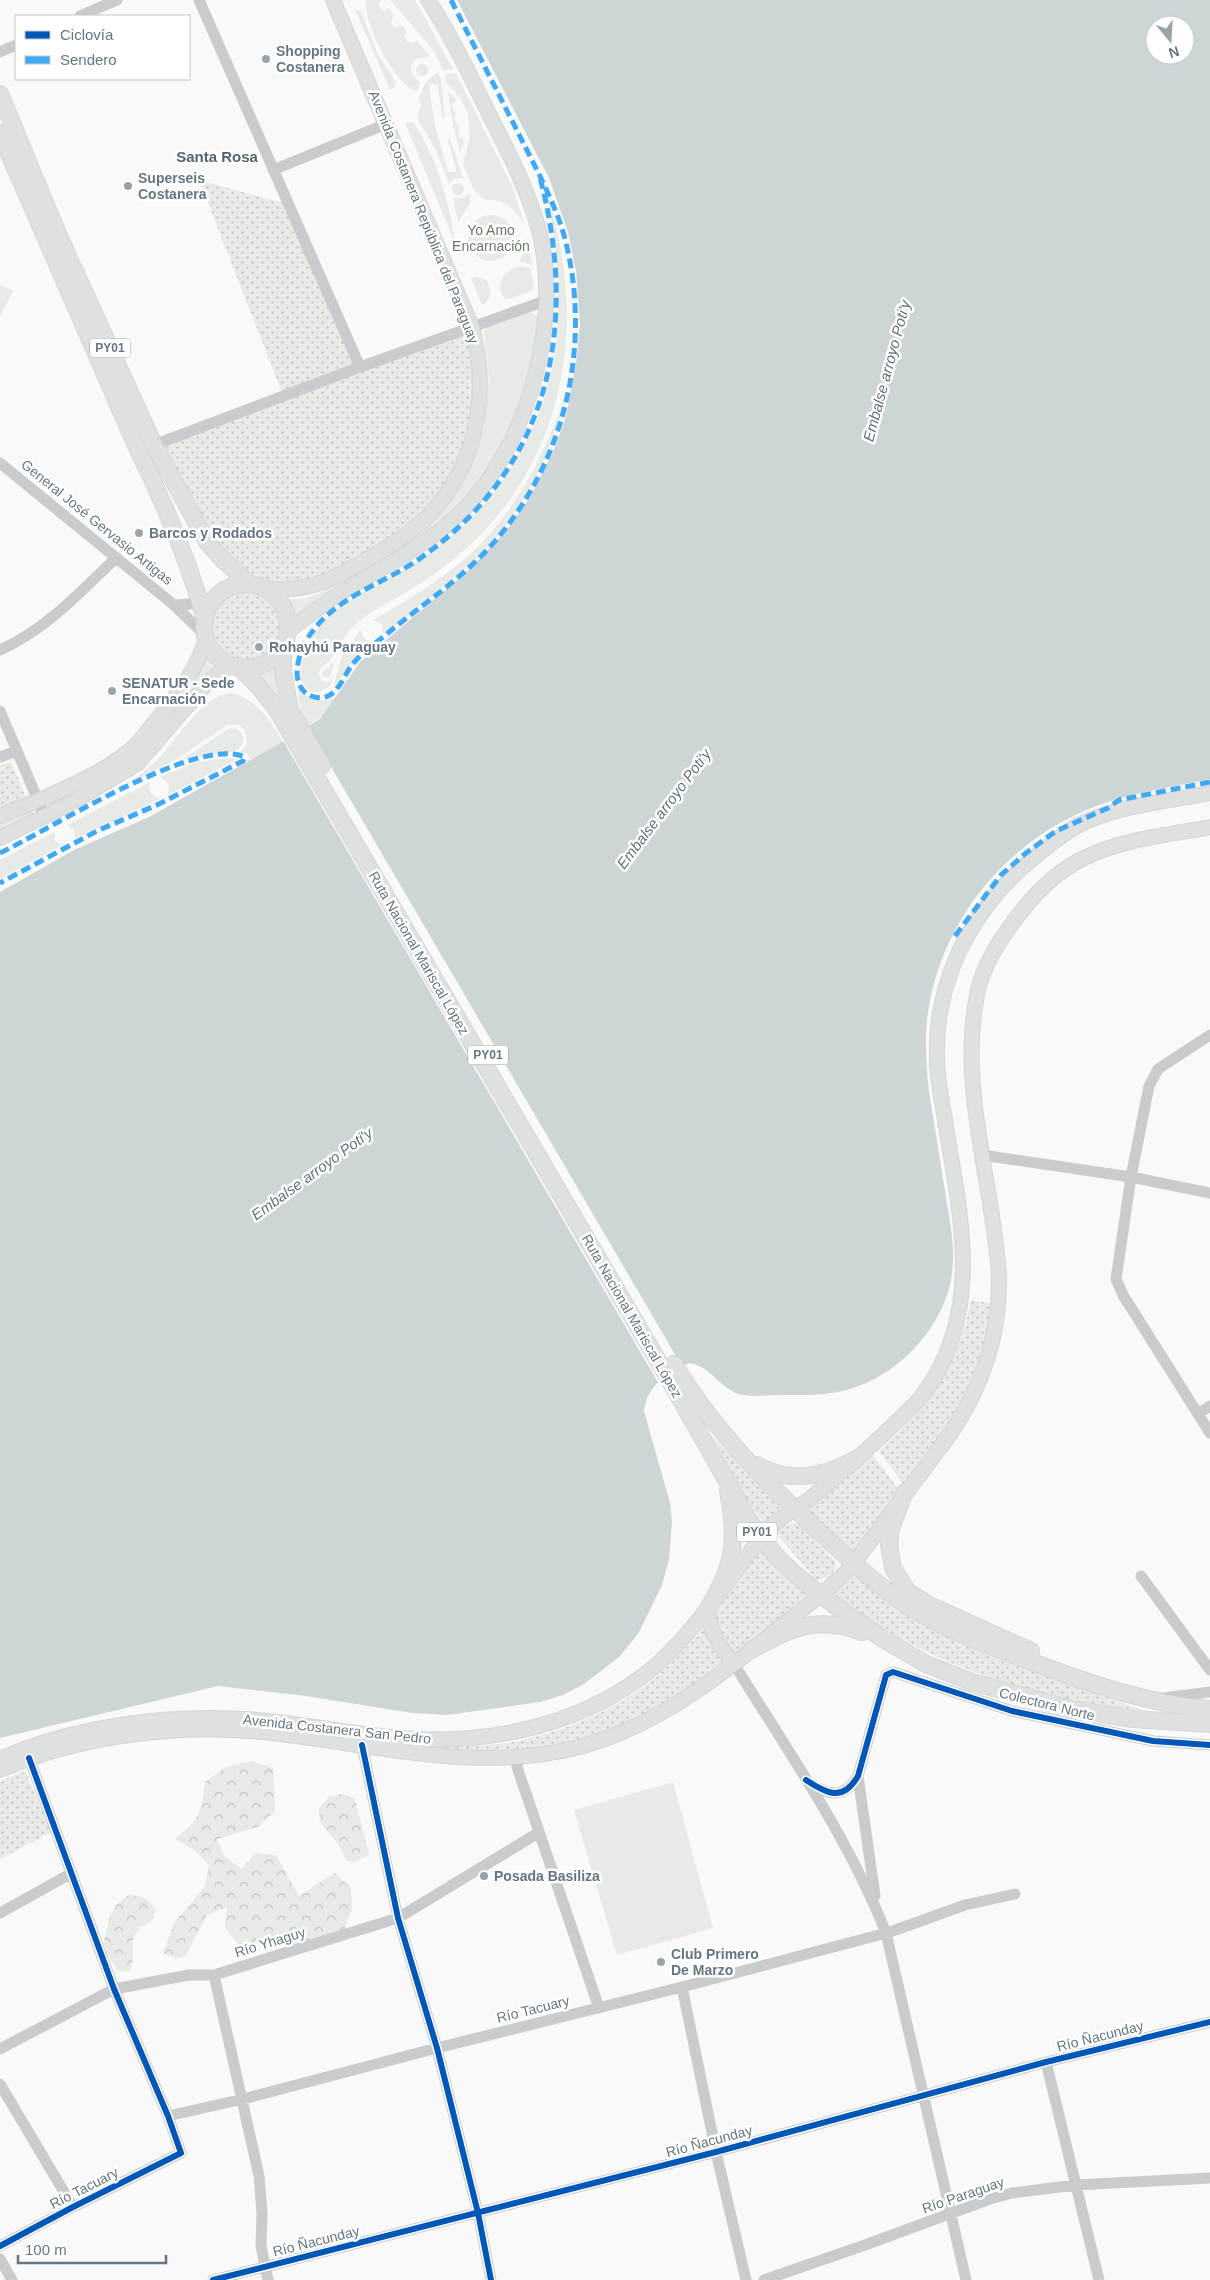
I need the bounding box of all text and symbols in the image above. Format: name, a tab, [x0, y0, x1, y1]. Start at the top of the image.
legend	[15, 15, 190, 80]
north arrow	[1145, 15, 1195, 65]
text: Ciclovía	[60, 26, 114, 43]
place label: Shopping Costanera	[276, 43, 345, 75]
text: N	[1167, 43, 1181, 62]
text: Sendero	[60, 51, 117, 68]
marker: Shopping Costanera	[260, 53, 272, 65]
street label: Avenida Costanera República del Paraguay	[366, 88, 482, 346]
district label: Santa Rosa	[176, 148, 259, 165]
place label: Superseis Costanera	[138, 170, 207, 202]
marker: Superseis Costanera	[122, 180, 134, 192]
park label: Yo Amo Encarnación	[452, 222, 530, 254]
water label: Embalse arroyo Poti'y	[859, 297, 914, 443]
road number: PY01	[90, 338, 130, 358]
street label: General José Gervasio Artigas	[18, 456, 176, 588]
place label: Barcos y Rodados	[149, 525, 272, 541]
marker: Barcos y Rodados	[133, 527, 145, 539]
place label: Rohayhú Paraguay	[269, 639, 396, 655]
marker: Rohayhú Paraguay	[253, 641, 265, 653]
place label: SENATUR - Sede Encarnación	[122, 675, 235, 707]
marker: SENATUR - Sede Encarnación	[106, 685, 118, 697]
water label: Embalse arroyo Poti'y	[613, 744, 715, 872]
street label: Ruta Nacional Mariscal López	[366, 868, 472, 1038]
road number: PY01	[468, 1046, 508, 1064]
water label: Embalse arroyo Poti'y	[248, 1123, 377, 1223]
street label: Ruta Nacional Mariscal López	[579, 1231, 685, 1401]
road number: PY01	[737, 1522, 777, 1541]
street label: Colectora Norte	[997, 1684, 1097, 1724]
street label: Avenida Costanera San Pedro	[242, 1711, 432, 1747]
place label: Posada Basiliza	[494, 1868, 600, 1884]
marker: Posada Basiliza	[478, 1870, 490, 1882]
street label: Río Yhaguy	[233, 1924, 307, 1960]
place label: Club Primero De Marzo	[671, 1946, 759, 1978]
marker: Club Primero De Marzo	[655, 1956, 667, 1968]
street label: Río Tacuary	[495, 1992, 571, 2026]
street label: Río Ñacunday	[1055, 2018, 1145, 2054]
street label: Río Ñacunday	[664, 2122, 754, 2160]
street label: Río Tacuary	[47, 2164, 121, 2212]
street label: Río Paraguay	[920, 2174, 1006, 2216]
street label: Río Ñacunday	[271, 2223, 361, 2259]
scale bar	[18, 2232, 165, 2264]
text: 100 m	[25, 2241, 67, 2258]

